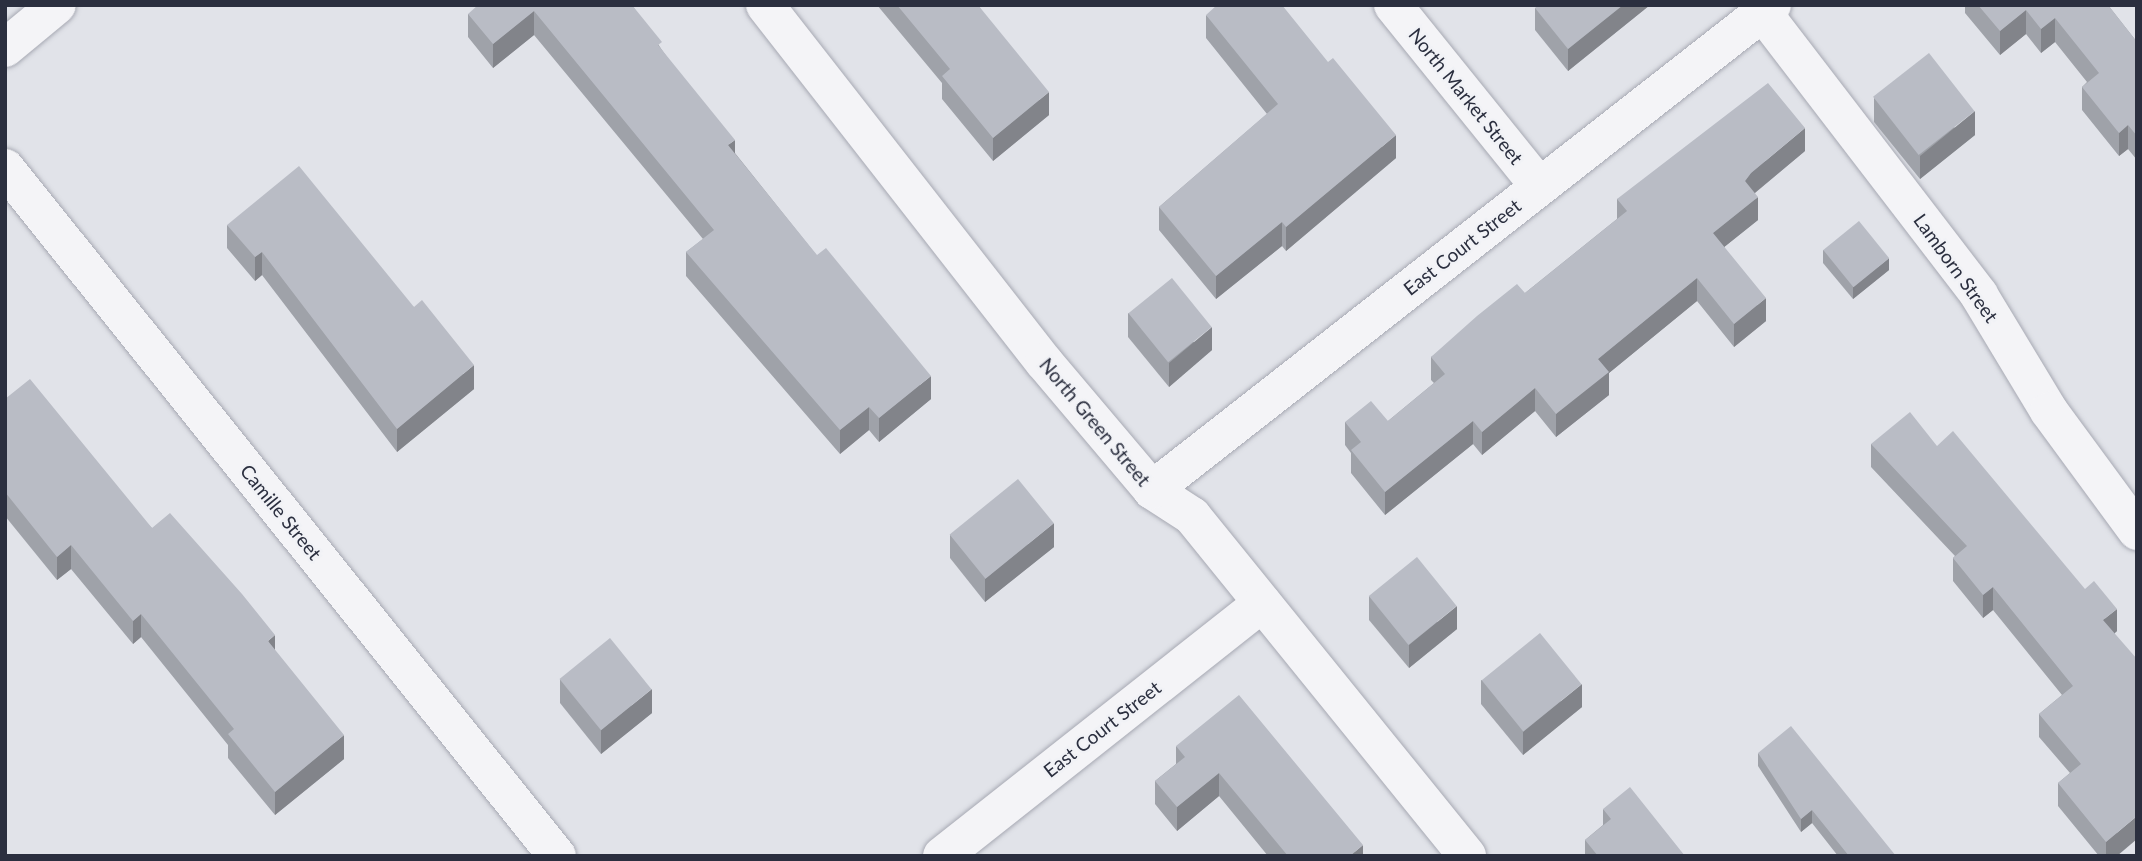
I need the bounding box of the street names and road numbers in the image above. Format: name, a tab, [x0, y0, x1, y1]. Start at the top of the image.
street label: North Market Street	[1404, 23, 1528, 169]
street label: East Court Street	[1399, 194, 1525, 300]
street label: Lamborn Street	[1909, 209, 2003, 327]
street label: North Green Street	[1035, 353, 1155, 491]
street label: Camille Street	[236, 460, 326, 564]
street label: East Court Street	[1039, 676, 1165, 782]

